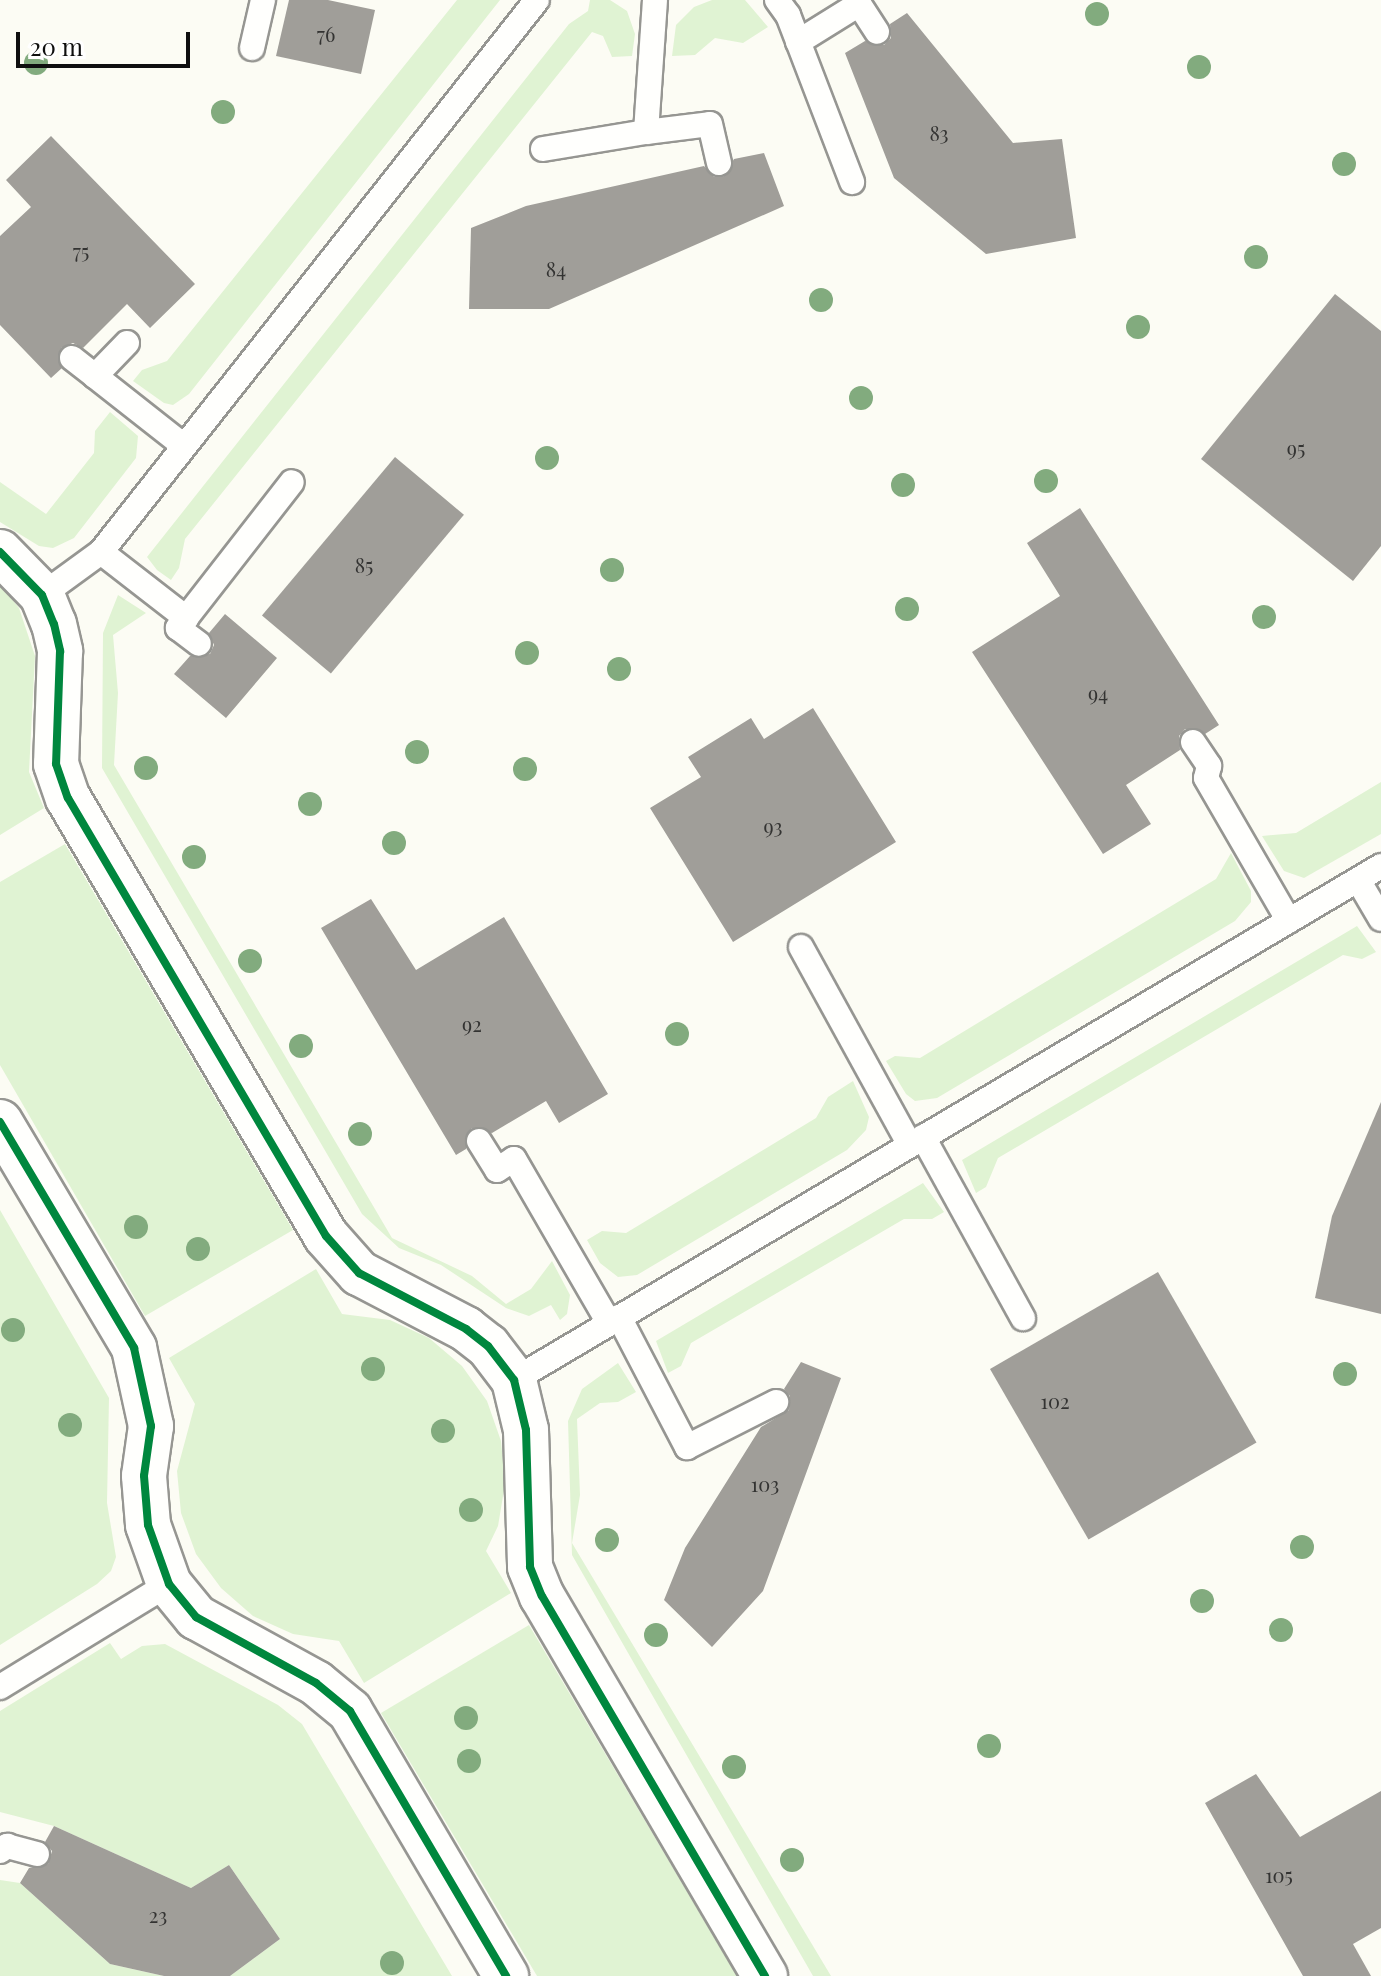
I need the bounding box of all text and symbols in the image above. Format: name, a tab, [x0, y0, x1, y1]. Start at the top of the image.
scale bar	[20, 16, 194, 66]
house number: 76	[317, 21, 335, 45]
text: 20 m	[30, 30, 83, 62]
house number: 83	[929, 120, 949, 144]
house number: 75	[73, 238, 89, 262]
house number: 84	[546, 256, 566, 280]
house number: 95	[1287, 435, 1305, 459]
house number: 85	[355, 552, 373, 576]
house number: 94	[1088, 680, 1108, 704]
house number: 93	[763, 813, 783, 837]
house number: 92	[462, 1011, 482, 1035]
house number: 102	[1041, 1388, 1069, 1412]
house number: 103	[751, 1471, 779, 1495]
house number: 105	[1265, 1862, 1293, 1886]
house number: 23	[149, 1902, 167, 1926]

